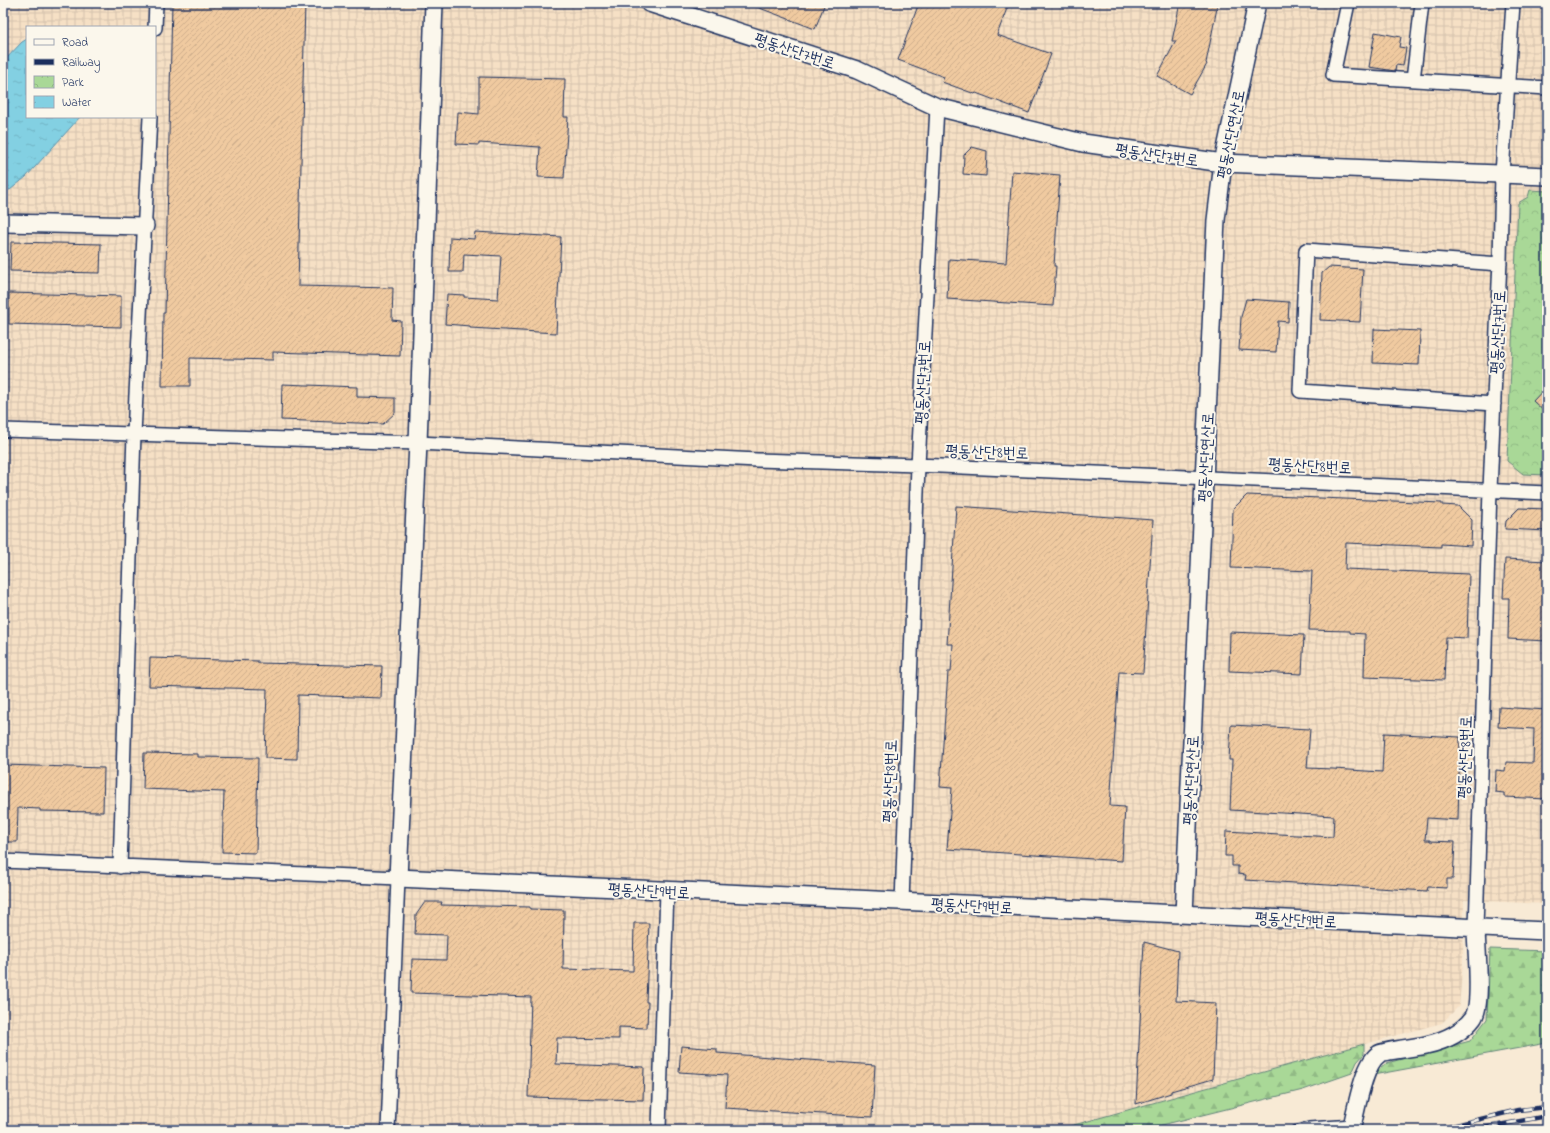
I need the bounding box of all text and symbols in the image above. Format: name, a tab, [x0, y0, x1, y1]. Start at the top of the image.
legend	[26, 26, 156, 118]
street label: 평동산단7번로	[751, 28, 838, 76]
text: Road	[62, 34, 88, 52]
text: Railway	[62, 54, 101, 73]
text: Park	[62, 74, 84, 92]
street label: 평동산단연산로	[1212, 88, 1252, 181]
text: Water	[62, 94, 91, 112]
street label: 평동산단7번로	[1114, 138, 1200, 174]
street label: 평동산단7번로	[1485, 290, 1513, 375]
street label: 평동산단7번로	[910, 340, 938, 425]
street label: 평동산단연산로	[1193, 411, 1221, 503]
street label: 평동산단8번로	[945, 440, 1029, 466]
street label: 평동산단8번로	[1268, 453, 1352, 481]
street label: 평동산단8번로	[1453, 715, 1479, 799]
street label: 평동산단연산로	[1178, 734, 1206, 826]
street label: 평동산단8번로	[878, 739, 904, 823]
street label: 평동산단9번로	[607, 878, 691, 906]
street label: 평동산단9번로	[930, 893, 1014, 921]
street label: 평동산단9번로	[1254, 907, 1338, 935]

